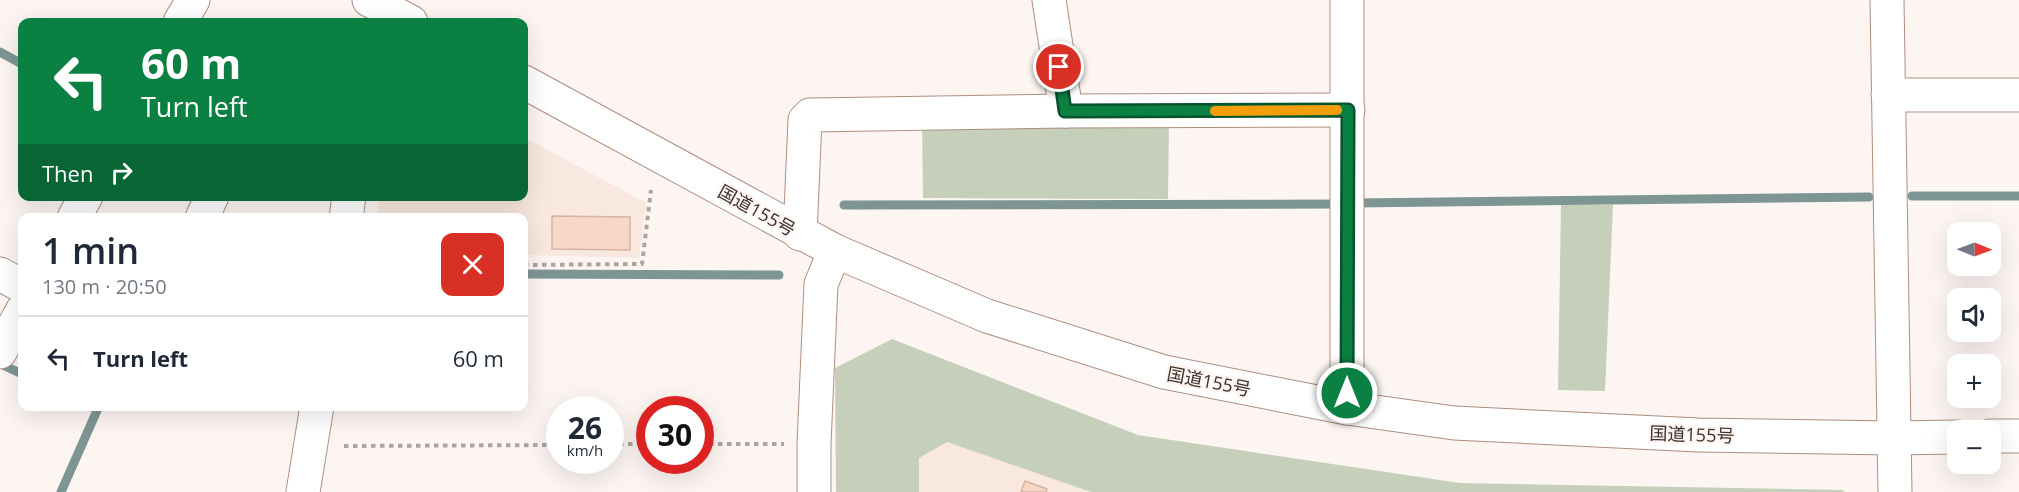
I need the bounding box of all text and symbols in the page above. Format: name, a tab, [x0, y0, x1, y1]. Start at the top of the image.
text: 60 m	[141, 34, 241, 91]
pin	[1033, 41, 1084, 92]
icon: left	[42, 42, 120, 120]
icon: arrive	[1042, 50, 1075, 83]
text: Turn left	[141, 88, 248, 125]
icon: right	[105, 156, 138, 189]
text: Then	[42, 158, 93, 188]
street label: 国道155号	[714, 179, 800, 241]
north arrow	[1947, 222, 2001, 276]
map controls	[1947, 222, 2001, 474]
text: 1 min	[42, 226, 139, 275]
button: close	[441, 233, 504, 296]
text: 130 m · 20:50	[42, 273, 167, 300]
button: sound	[1947, 288, 2001, 342]
icon: left	[42, 342, 75, 375]
text: Turn left	[93, 343, 188, 373]
text: 60 m	[453, 343, 504, 373]
button: +	[1947, 354, 2001, 408]
street label: 国道155号	[1165, 361, 1253, 401]
position arrow	[1315, 361, 1379, 425]
speed limit sign: 30	[636, 396, 714, 474]
text: 26	[568, 407, 602, 448]
button: −	[1947, 420, 2001, 474]
street label: 国道155号	[1649, 421, 1735, 447]
text: km/h	[567, 440, 603, 460]

